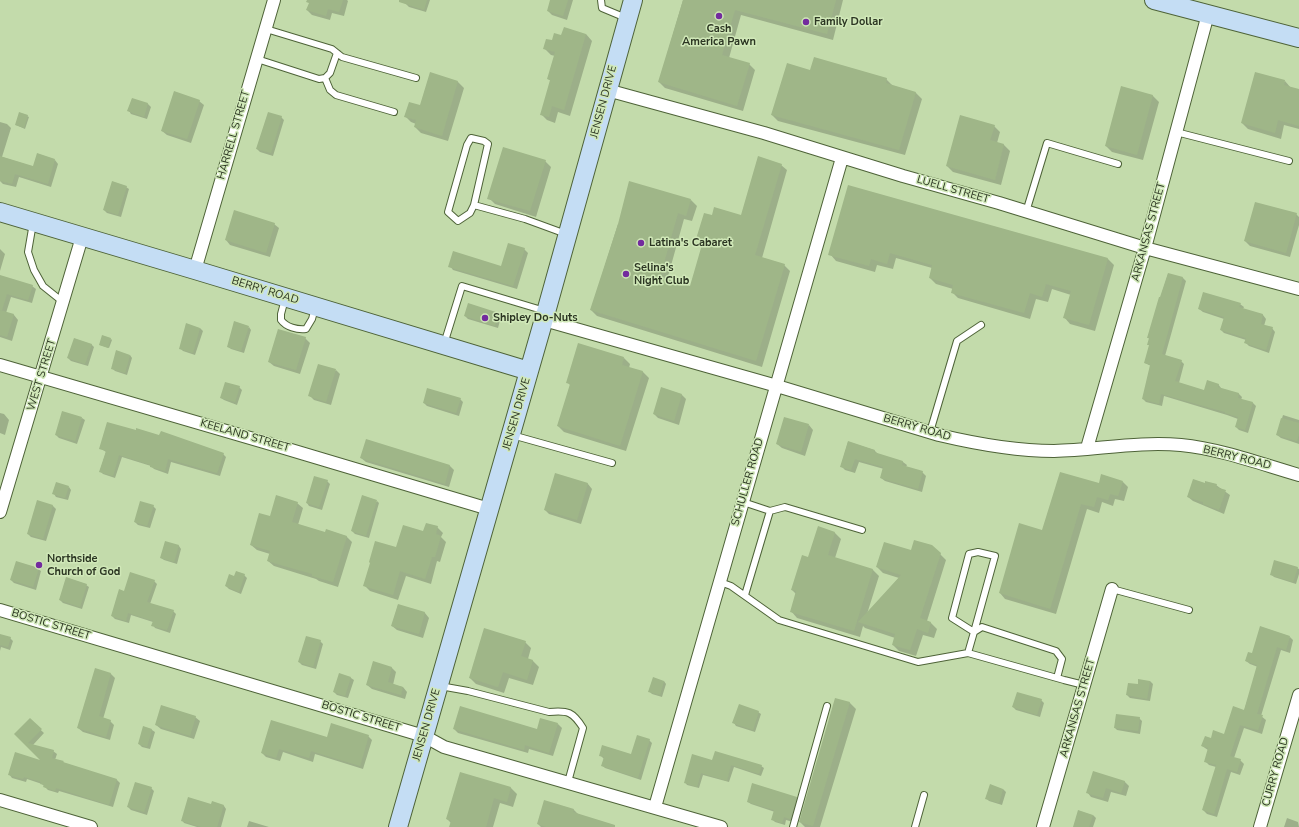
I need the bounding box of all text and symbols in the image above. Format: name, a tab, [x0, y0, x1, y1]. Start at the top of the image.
marker: Cash America Pawn	[714, 11, 724, 21]
place label: Family Dollar	[814, 15, 883, 29]
marker: Family Dollar	[801, 17, 811, 27]
place label: Cash America Pawn	[682, 22, 756, 48]
street label: JENSEN DRIVE	[588, 64, 620, 140]
street label: HARRELL STREET	[215, 89, 253, 181]
street label: LUELL STREET	[915, 173, 991, 207]
street label: ARKANSAS STREET	[1129, 181, 1169, 283]
place label: Latina's Cabaret	[649, 236, 732, 250]
marker: Latina's Cabaret	[636, 238, 646, 248]
place label: Selina's Night Club	[634, 261, 689, 287]
marker: Selina's Night Club	[621, 269, 631, 279]
street label: BERRY ROAD	[230, 275, 300, 307]
place label: Shipley Do-Nuts	[493, 311, 578, 325]
marker: Shipley Do-Nuts	[480, 313, 490, 323]
street label: WEST STREET	[25, 338, 59, 412]
street label: JENSEN DRIVE	[500, 376, 534, 452]
street label: BERRY ROAD	[882, 412, 952, 444]
street label: KEELAND STREET	[199, 417, 291, 455]
street label: SCHULLER ROAD	[729, 437, 767, 527]
street label: BERRY ROAD	[1202, 443, 1272, 473]
place label: Northside Church of God	[47, 552, 120, 578]
marker: Northside Church of God	[34, 560, 44, 570]
street label: BOSTIC STREET	[10, 607, 92, 643]
street label: ARKANSAS STREET	[1058, 657, 1098, 759]
street label: JENSEN DRIVE	[410, 687, 444, 763]
street label: BOSTIC STREET	[320, 699, 402, 735]
street label: CURRY ROAD	[1260, 736, 1292, 808]

